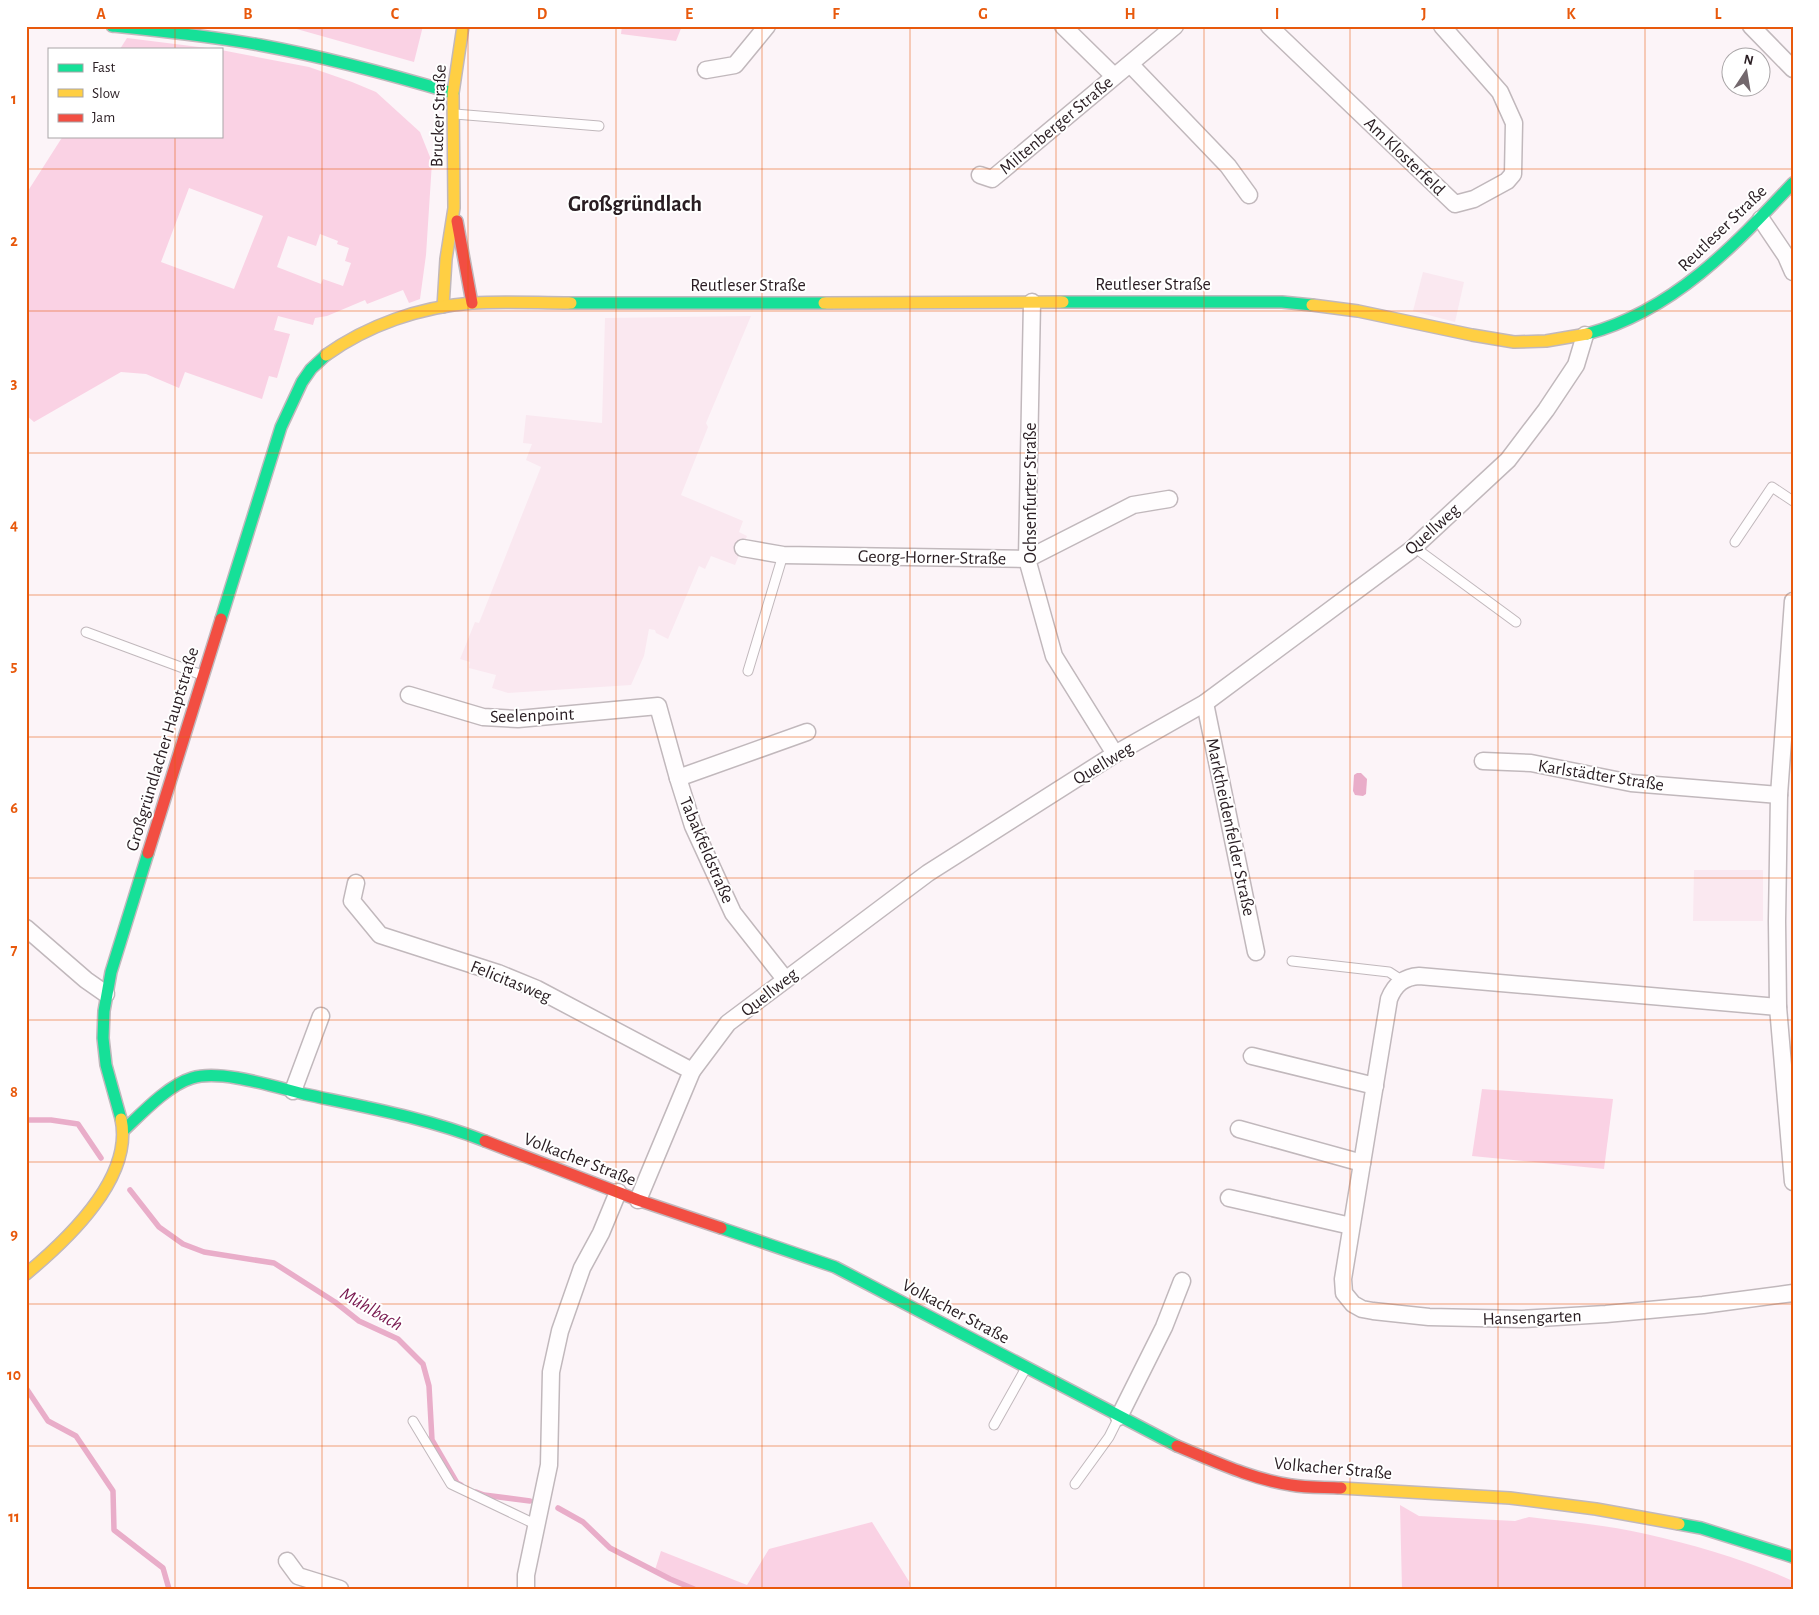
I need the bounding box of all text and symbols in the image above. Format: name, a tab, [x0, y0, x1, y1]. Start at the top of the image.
text: A	[96, 6, 106, 22]
text: B	[243, 6, 253, 22]
text: C	[391, 6, 400, 22]
text: D	[537, 6, 548, 22]
text: E	[685, 6, 693, 22]
text: F	[832, 6, 840, 22]
text: G	[978, 6, 988, 22]
text: H	[1124, 6, 1136, 22]
text: I	[1275, 6, 1279, 22]
text: J	[1421, 6, 1427, 22]
text: K	[1566, 6, 1576, 22]
text: L	[1715, 6, 1722, 22]
legend	[48, 48, 222, 138]
north arrow	[1722, 48, 1772, 98]
text: N	[1742, 52, 1755, 68]
text: Fast	[92, 60, 116, 75]
street label: Brucker Straße	[428, 64, 450, 168]
street label: Miltenberger Straße	[997, 73, 1117, 178]
text: Slow	[92, 86, 120, 101]
text: 1	[11, 91, 17, 107]
text: Jam	[92, 110, 115, 125]
street label: Am Klosterfeld	[1361, 114, 1448, 199]
street label: Reutleser Straße	[1675, 182, 1770, 275]
district label: Großgründlach	[568, 193, 702, 215]
text: 2	[10, 233, 18, 249]
street label: Reutleser Straße	[1095, 276, 1211, 294]
street label: Reutleser Straße	[690, 277, 806, 295]
text: 3	[11, 375, 18, 391]
street label: Ochsenfurter Straße	[1022, 422, 1040, 564]
street label: Quellweg	[1402, 501, 1464, 559]
text: 4	[10, 517, 18, 533]
street label: Georg-Horner-Straße	[858, 548, 1006, 568]
street label: Großgründlacher Hauptstraße	[123, 645, 203, 853]
text: 5	[11, 658, 18, 674]
street label: Seelenpoint	[490, 706, 575, 726]
street label: Marktheidenfelder Straße	[1202, 737, 1258, 918]
street label: Quellweg	[1070, 739, 1137, 789]
street label: Karlstädter Straße	[1537, 757, 1665, 795]
street label: Tabakfeldstraße	[676, 795, 737, 906]
text: 6	[10, 800, 18, 816]
text: 7	[11, 942, 18, 958]
street label: Felicitasweg	[468, 958, 554, 1006]
street label: Quellweg	[738, 965, 802, 1020]
text: 8	[10, 1084, 18, 1100]
street label: Volkacher Straße	[521, 1130, 638, 1190]
text: 9	[10, 1226, 18, 1242]
street label: Volkacher Straße	[899, 1276, 1012, 1348]
water label: Mühlbach	[337, 1284, 406, 1335]
street label: Hansengarten	[1482, 1307, 1582, 1329]
text: 10	[7, 1367, 21, 1383]
street label: Volkacher Straße	[1273, 1455, 1393, 1483]
text: 11	[8, 1509, 20, 1525]

